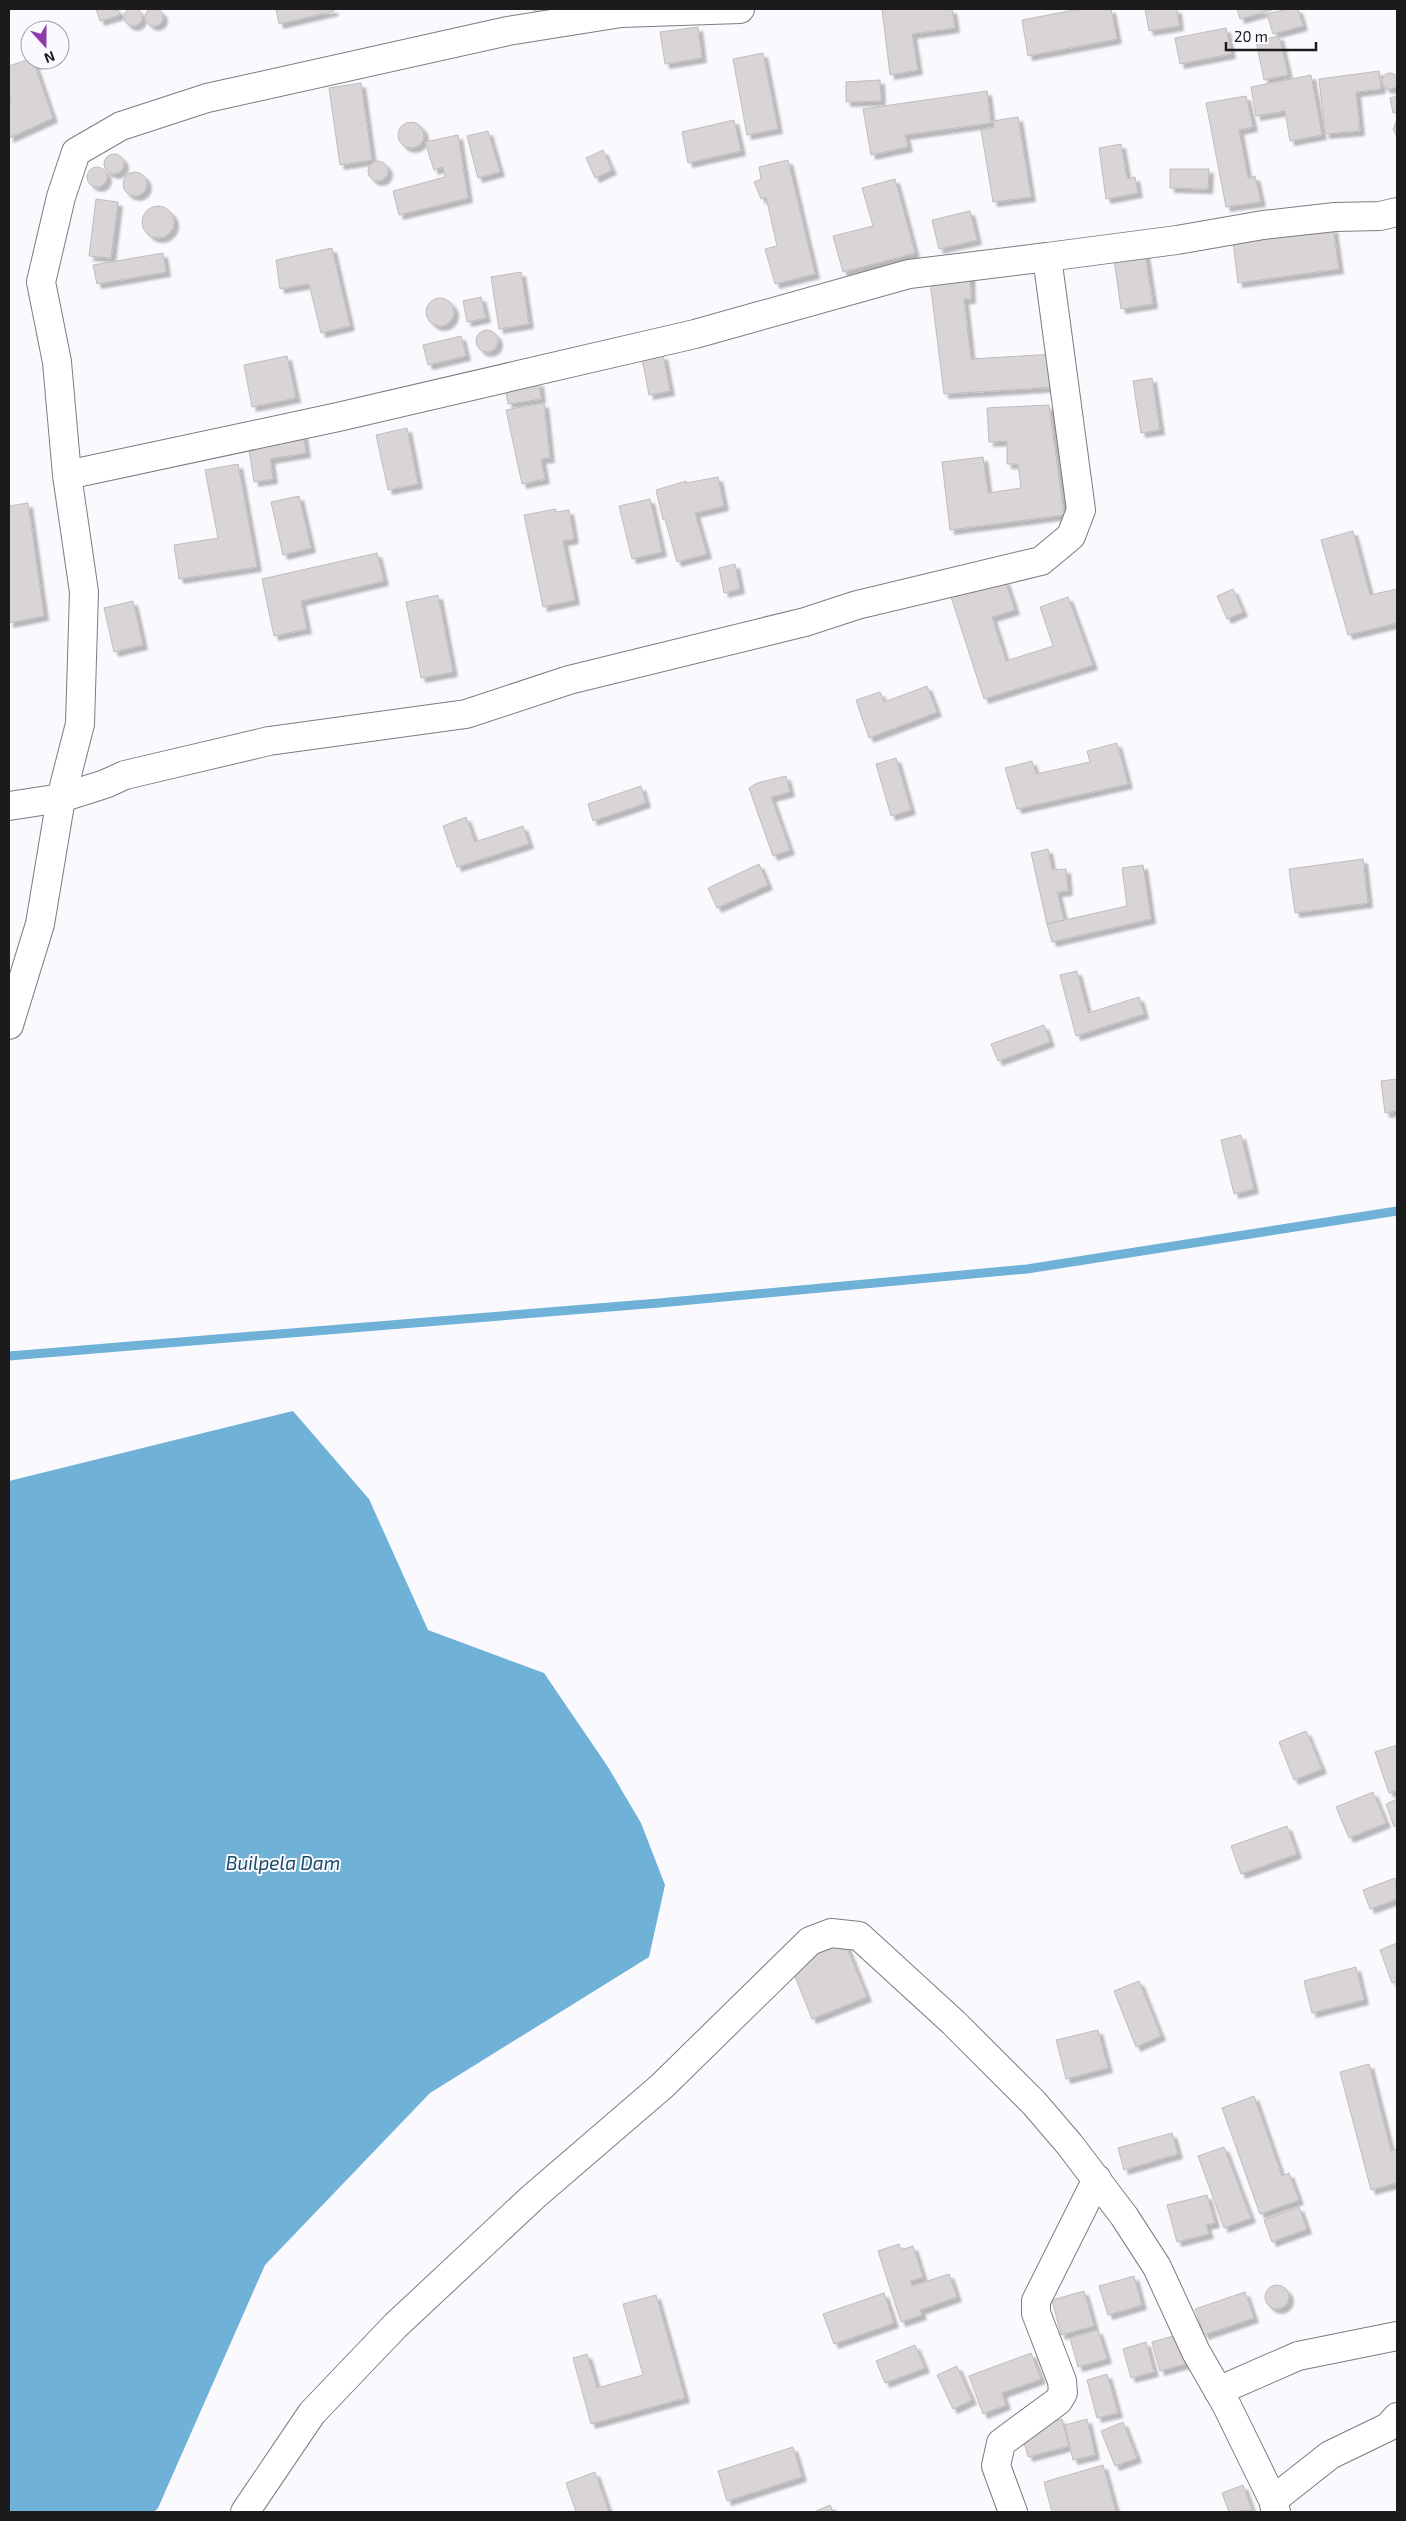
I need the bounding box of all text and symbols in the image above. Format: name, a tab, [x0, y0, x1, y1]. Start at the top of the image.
north arrow	[20, 20, 70, 70]
scale bar	[1226, 20, 1316, 52]
text: 20 m	[1234, 27, 1268, 45]
text: N	[42, 48, 58, 67]
water label: Builpela Dam	[226, 1851, 340, 1874]

